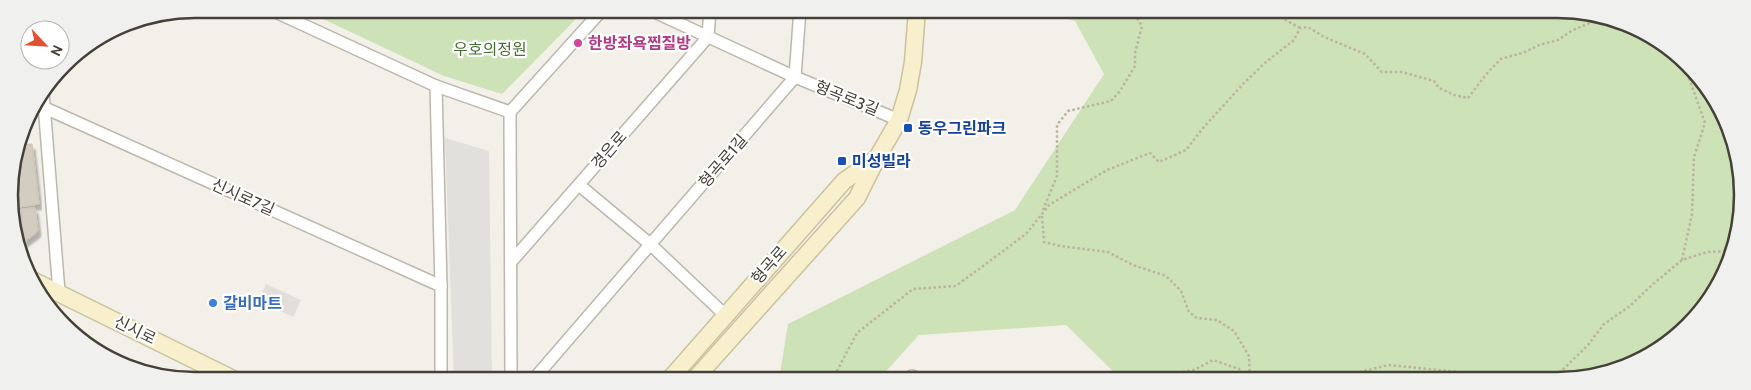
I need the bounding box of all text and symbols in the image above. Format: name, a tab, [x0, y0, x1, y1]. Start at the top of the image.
north arrow	[20, 20, 70, 70]
place label: 한방좌욕찜질방	[588, 34, 691, 53]
marker: 한방좌욕찜질방	[572, 37, 584, 49]
park label: 우호의정원	[453, 40, 527, 59]
text: N	[47, 42, 67, 59]
street label: 형곡로3길	[812, 77, 882, 119]
place label: 동우그린파크	[918, 119, 1007, 138]
marker: 동우그린파크	[902, 122, 914, 134]
street label: 경은로	[587, 127, 631, 173]
street label: 형곡로1길	[695, 131, 751, 191]
place label: 미성빌라	[852, 152, 911, 171]
marker: 미성빌라	[836, 155, 848, 167]
street label: 신시로7길	[209, 175, 277, 219]
street label: 형곡로	[747, 242, 791, 288]
place label: 갈비마트	[223, 294, 282, 313]
marker: 갈비마트	[207, 297, 219, 309]
street label: 신시로	[111, 312, 159, 348]

